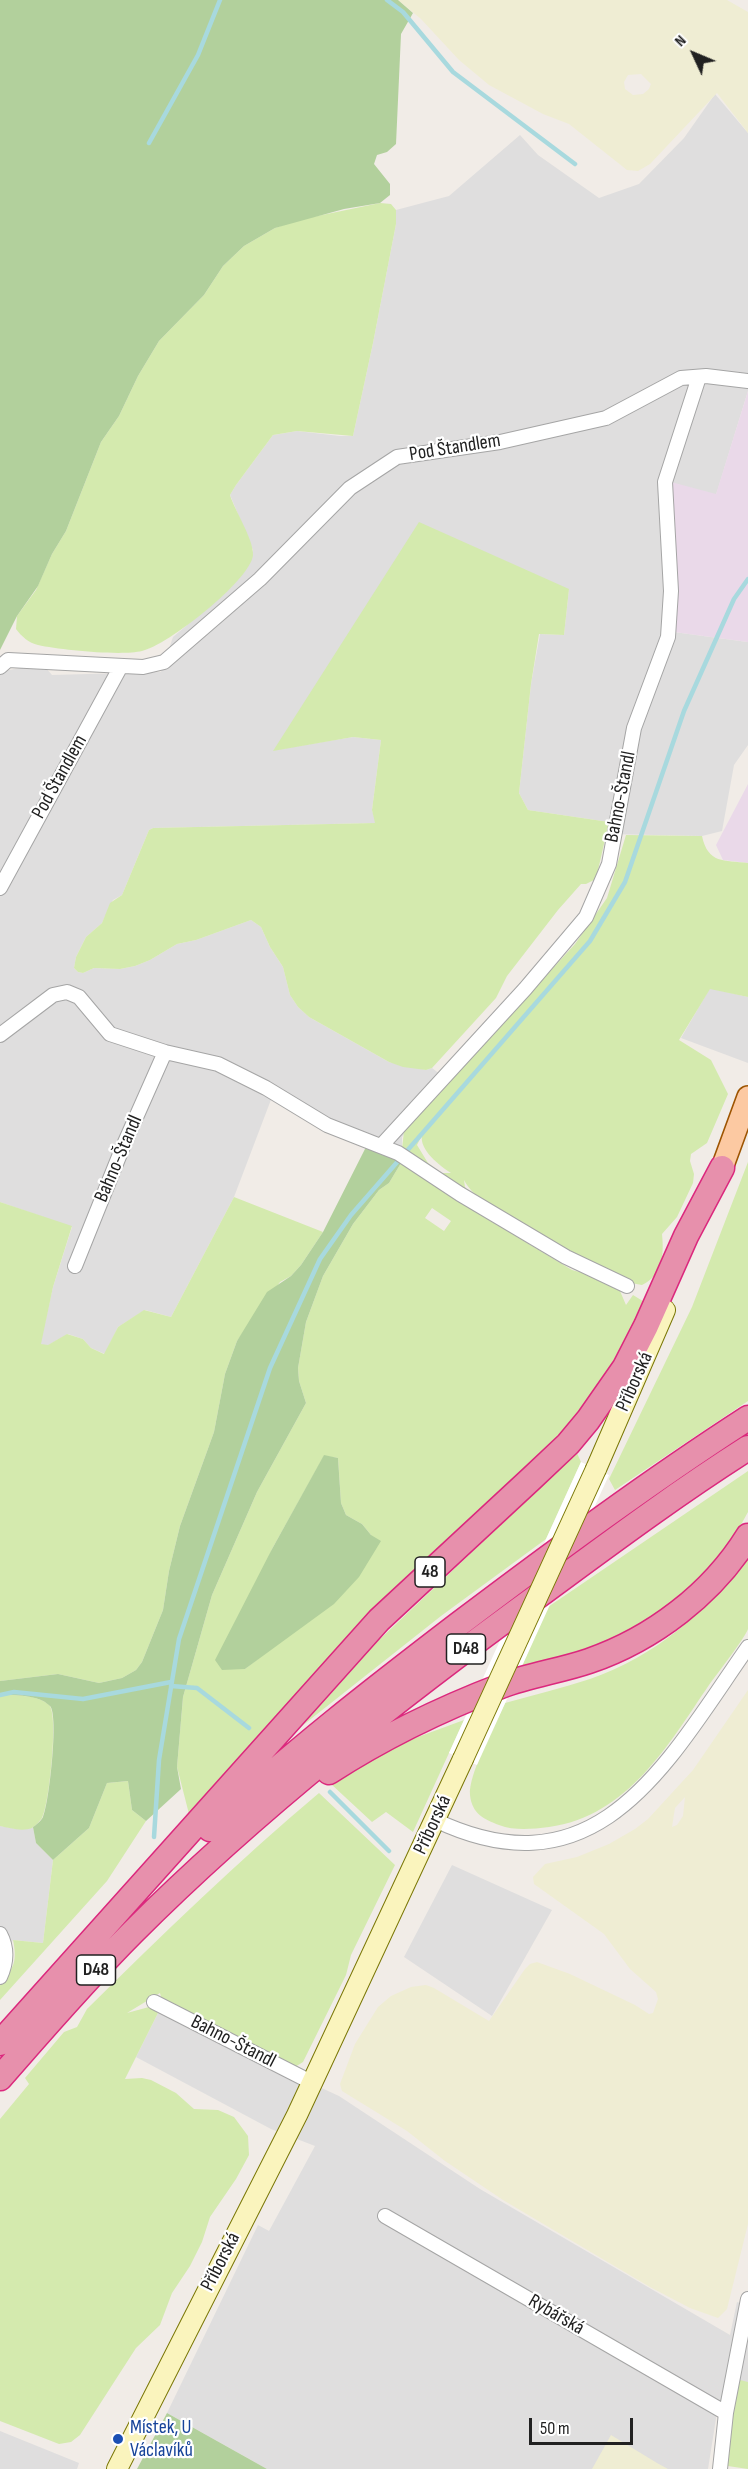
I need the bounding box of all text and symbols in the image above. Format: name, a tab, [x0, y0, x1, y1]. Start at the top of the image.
north arrow	[664, 24, 724, 84]
text: N	[671, 31, 690, 51]
street label: Pod Štandlem	[408, 429, 502, 467]
street label: Pod Štandlem	[27, 731, 93, 823]
street label: Bahno-Štandl	[600, 749, 642, 845]
street label: Bahno-Štandl	[90, 1112, 148, 1206]
street label: Příborská	[611, 1349, 659, 1415]
road number: 48	[415, 1557, 445, 1587]
road number: D48	[446, 1634, 486, 1664]
street label: Příborská	[409, 1792, 457, 1858]
road number: D48	[76, 1955, 116, 1985]
street label: Bahno-Štandl	[186, 2010, 280, 2074]
street label: Příborská	[196, 2229, 246, 2295]
street label: Rybářská	[524, 2289, 588, 2341]
scale bar	[532, 2406, 636, 2444]
place label: Místek, U Václavíků	[130, 2416, 193, 2463]
text: 50 m	[540, 2418, 570, 2439]
marker: Místek, U Václavíků	[111, 2432, 125, 2446]

